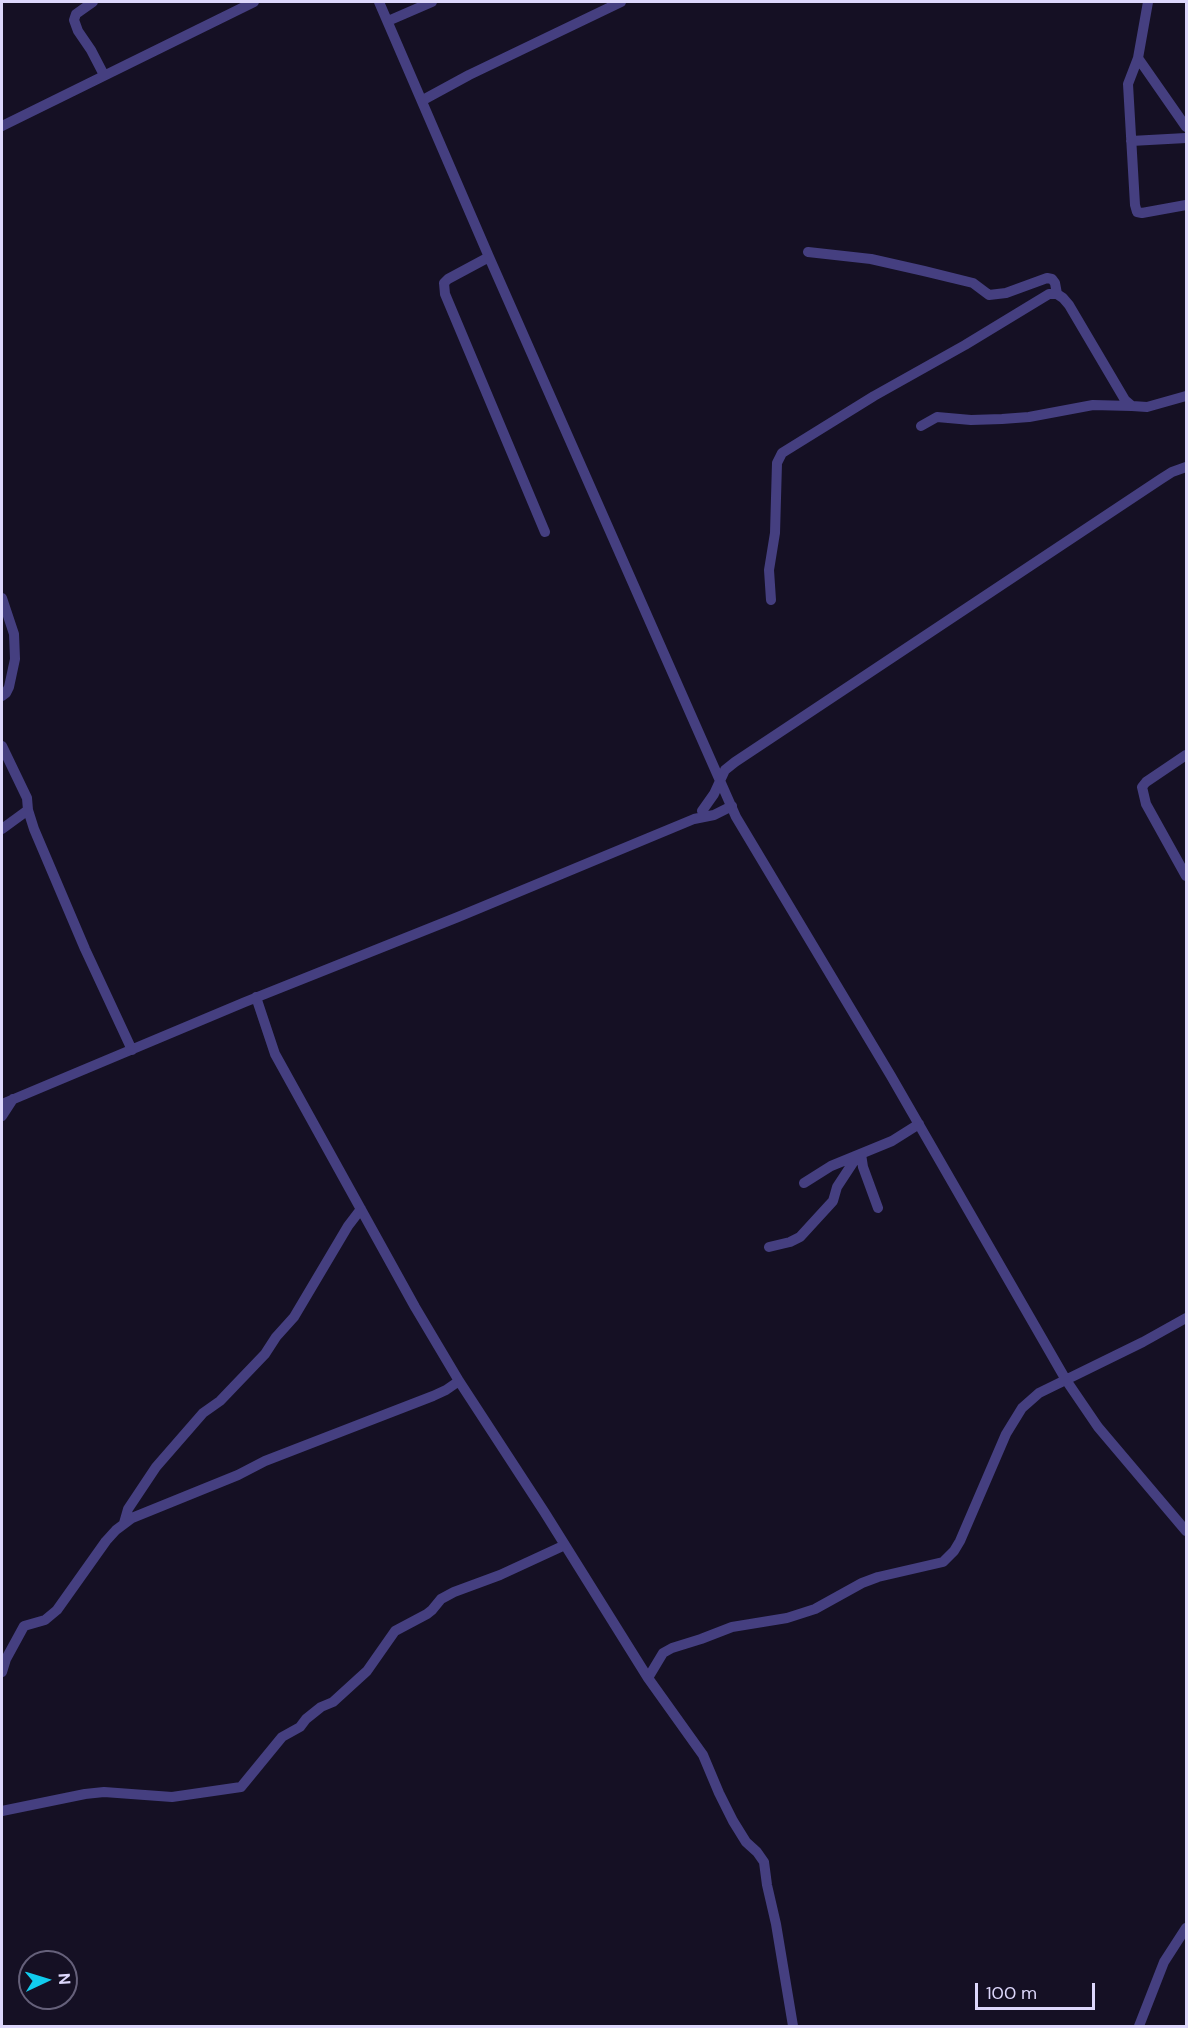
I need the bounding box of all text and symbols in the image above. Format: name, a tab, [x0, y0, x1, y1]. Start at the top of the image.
north arrow	[18, 1950, 78, 2010]
scale bar	[978, 1971, 1098, 2009]
text: N	[54, 1972, 75, 1985]
text: 100 m	[986, 1981, 1037, 2005]

